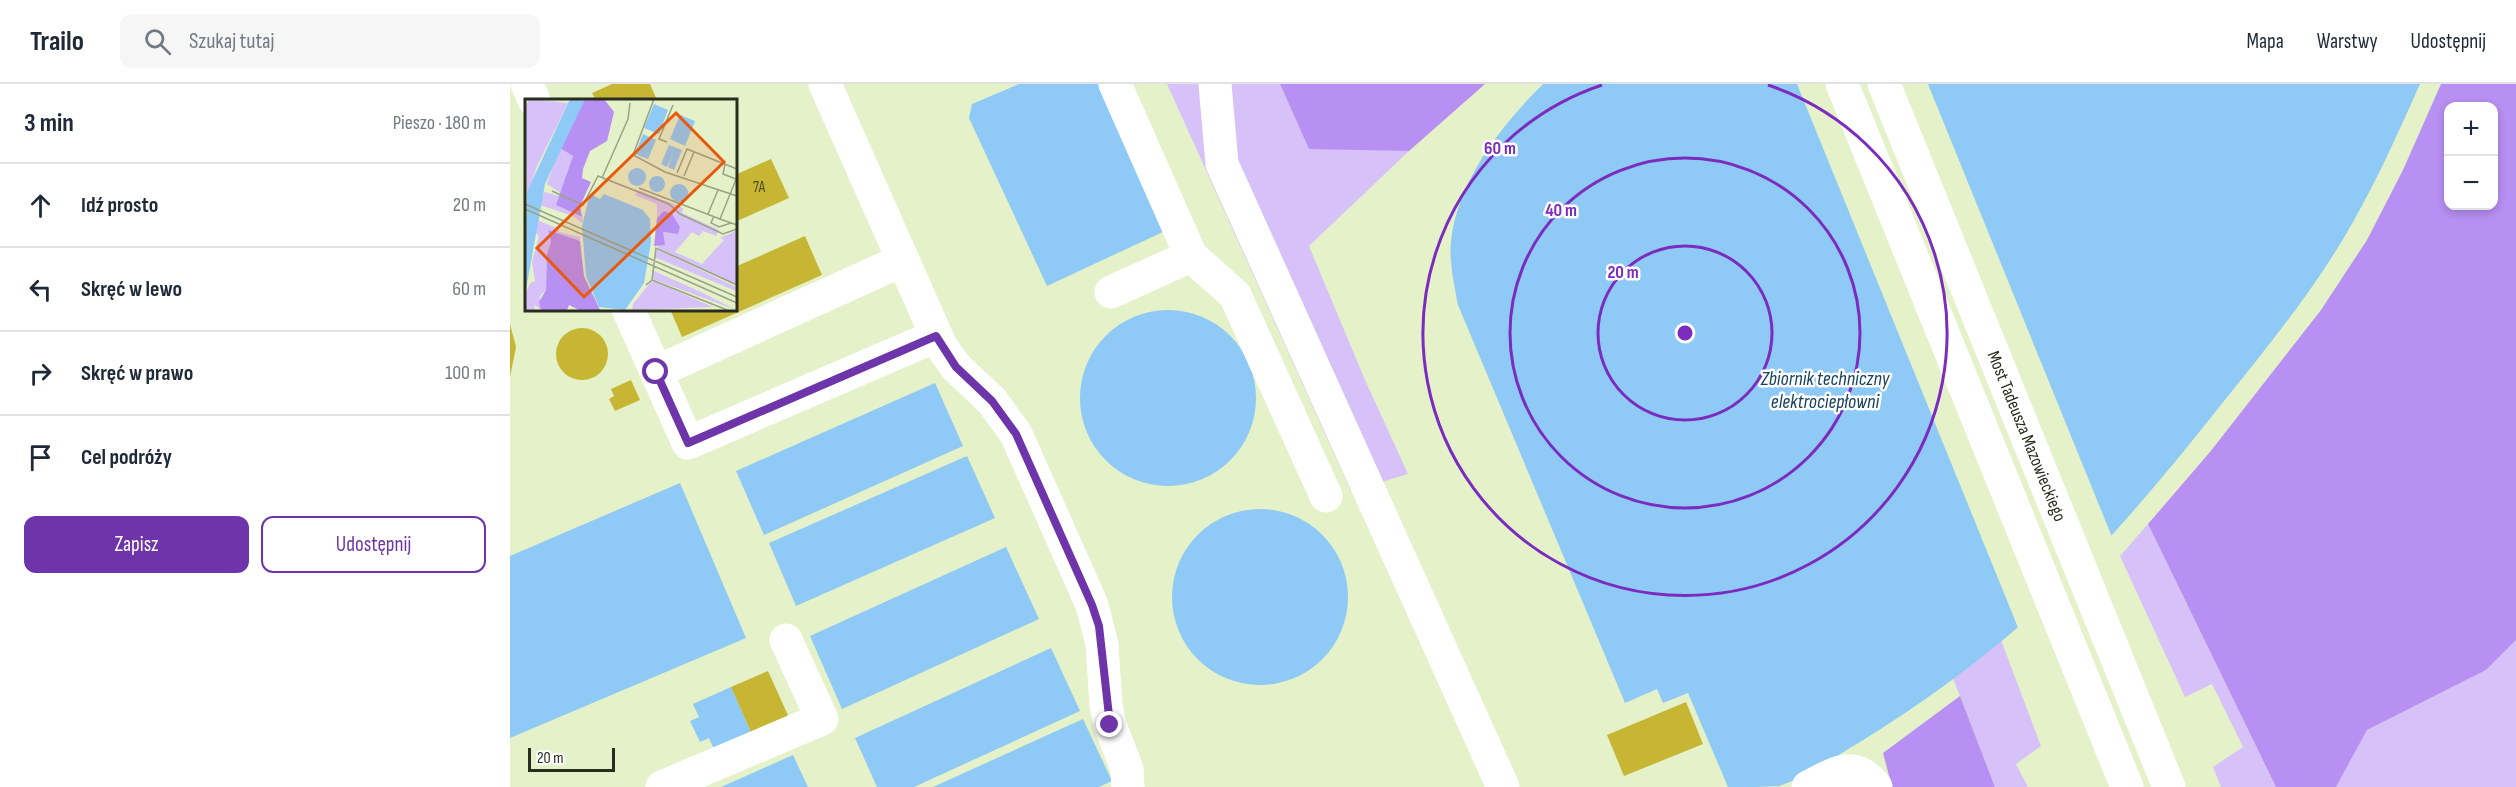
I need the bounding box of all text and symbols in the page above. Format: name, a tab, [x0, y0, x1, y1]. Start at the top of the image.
search box	[120, 14, 540, 68]
text: Trailo	[30, 25, 84, 58]
icon: search	[141, 25, 174, 58]
text: Szukaj tutaj	[189, 28, 274, 55]
text: Mapa	[2246, 29, 2284, 54]
text: Warstwy	[2317, 29, 2378, 54]
text: Udostępnij	[2411, 29, 2486, 54]
inset map	[525, 99, 736, 310]
map controls	[2444, 102, 2498, 210]
button: +	[2444, 102, 2498, 156]
text: 3 min	[24, 108, 74, 139]
text: Pieszo · 180 m	[393, 111, 486, 135]
text: 60 m	[1484, 138, 1516, 159]
button: −	[2444, 156, 2498, 210]
house number: 7A	[753, 178, 766, 197]
icon: ahead	[24, 189, 57, 222]
text: Idź prosto	[81, 192, 158, 219]
text: 20 m	[453, 193, 486, 217]
text: 40 m	[1545, 200, 1577, 221]
text: 20 m	[1607, 262, 1639, 283]
icon: left	[24, 273, 57, 306]
text: Skręć w lewo	[81, 276, 182, 303]
text: 60 m	[452, 277, 486, 301]
centre of rings	[1675, 323, 1695, 343]
street label: Most Tadeusza Mazowieckiego	[1983, 348, 2070, 524]
icon: right	[24, 357, 57, 390]
route start	[642, 358, 668, 384]
text: Skręć w prawo	[81, 360, 193, 387]
text: 100 m	[445, 361, 486, 385]
water label: Zbiornik techniczny elektrociepłowni	[1760, 367, 1891, 414]
icon: arrive	[24, 441, 57, 474]
text: Cel podróży	[81, 444, 172, 471]
button: Zapisz	[24, 516, 249, 573]
button: Udostępnij	[261, 516, 486, 573]
route end	[1096, 711, 1122, 737]
scale bar	[528, 745, 615, 772]
text: 20 m	[537, 749, 564, 768]

